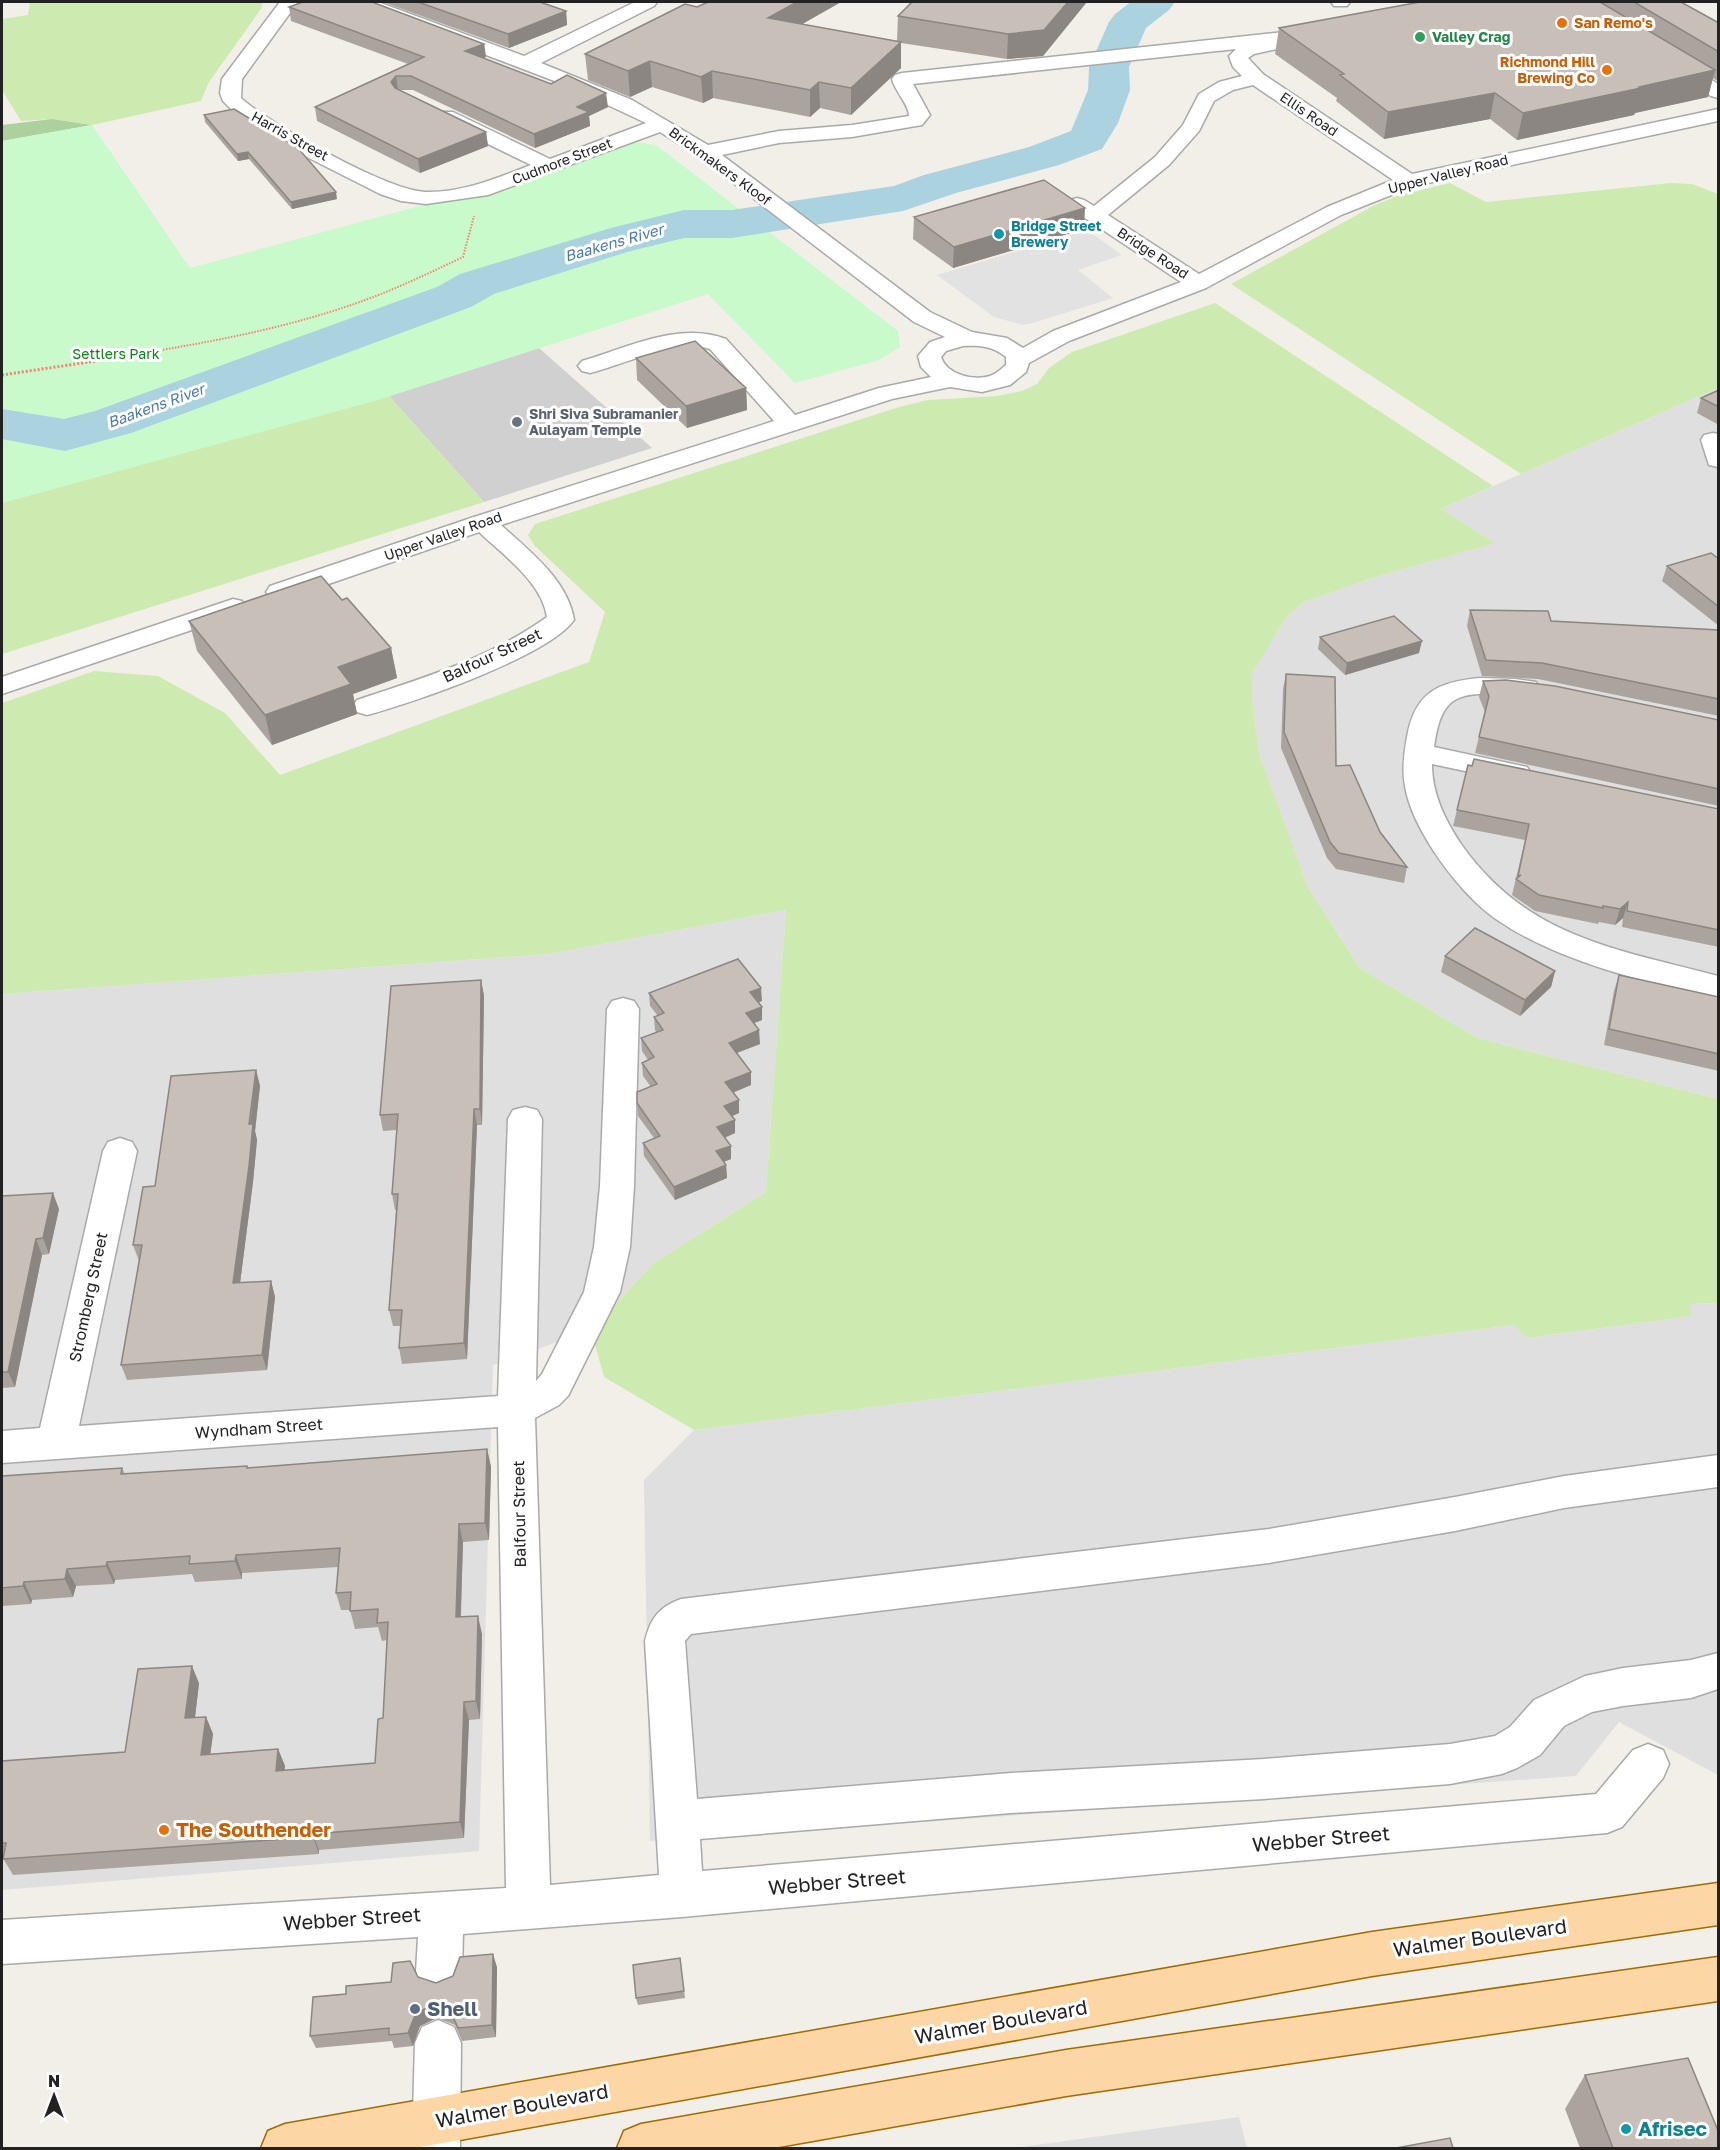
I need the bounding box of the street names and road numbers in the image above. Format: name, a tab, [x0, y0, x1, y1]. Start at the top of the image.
street label: Ellis Road	[1277, 88, 1342, 139]
street label: Harris Street	[249, 107, 332, 164]
street label: Brickmakers Kloof	[666, 123, 775, 208]
street label: Cudmore Street	[509, 134, 614, 187]
street label: Upper Valley Road	[1386, 150, 1510, 197]
street label: Bridge Road	[1114, 223, 1192, 282]
street label: Upper Valley Road	[382, 507, 504, 564]
street label: Balfour Street	[439, 623, 545, 687]
street label: Stromberg Street	[64, 1230, 112, 1364]
street label: Wyndham Street	[194, 1414, 324, 1442]
street label: Balfour Street	[508, 1460, 530, 1568]
street label: Webber Street	[1251, 1820, 1391, 1856]
street label: Webber Street	[767, 1863, 907, 1899]
street label: Webber Street	[282, 1901, 422, 1935]
street label: Walmer Boulevard	[1392, 1913, 1568, 1961]
street label: Walmer Boulevard	[913, 1994, 1089, 2048]
street label: Walmer Boulevard	[434, 2078, 610, 2132]

